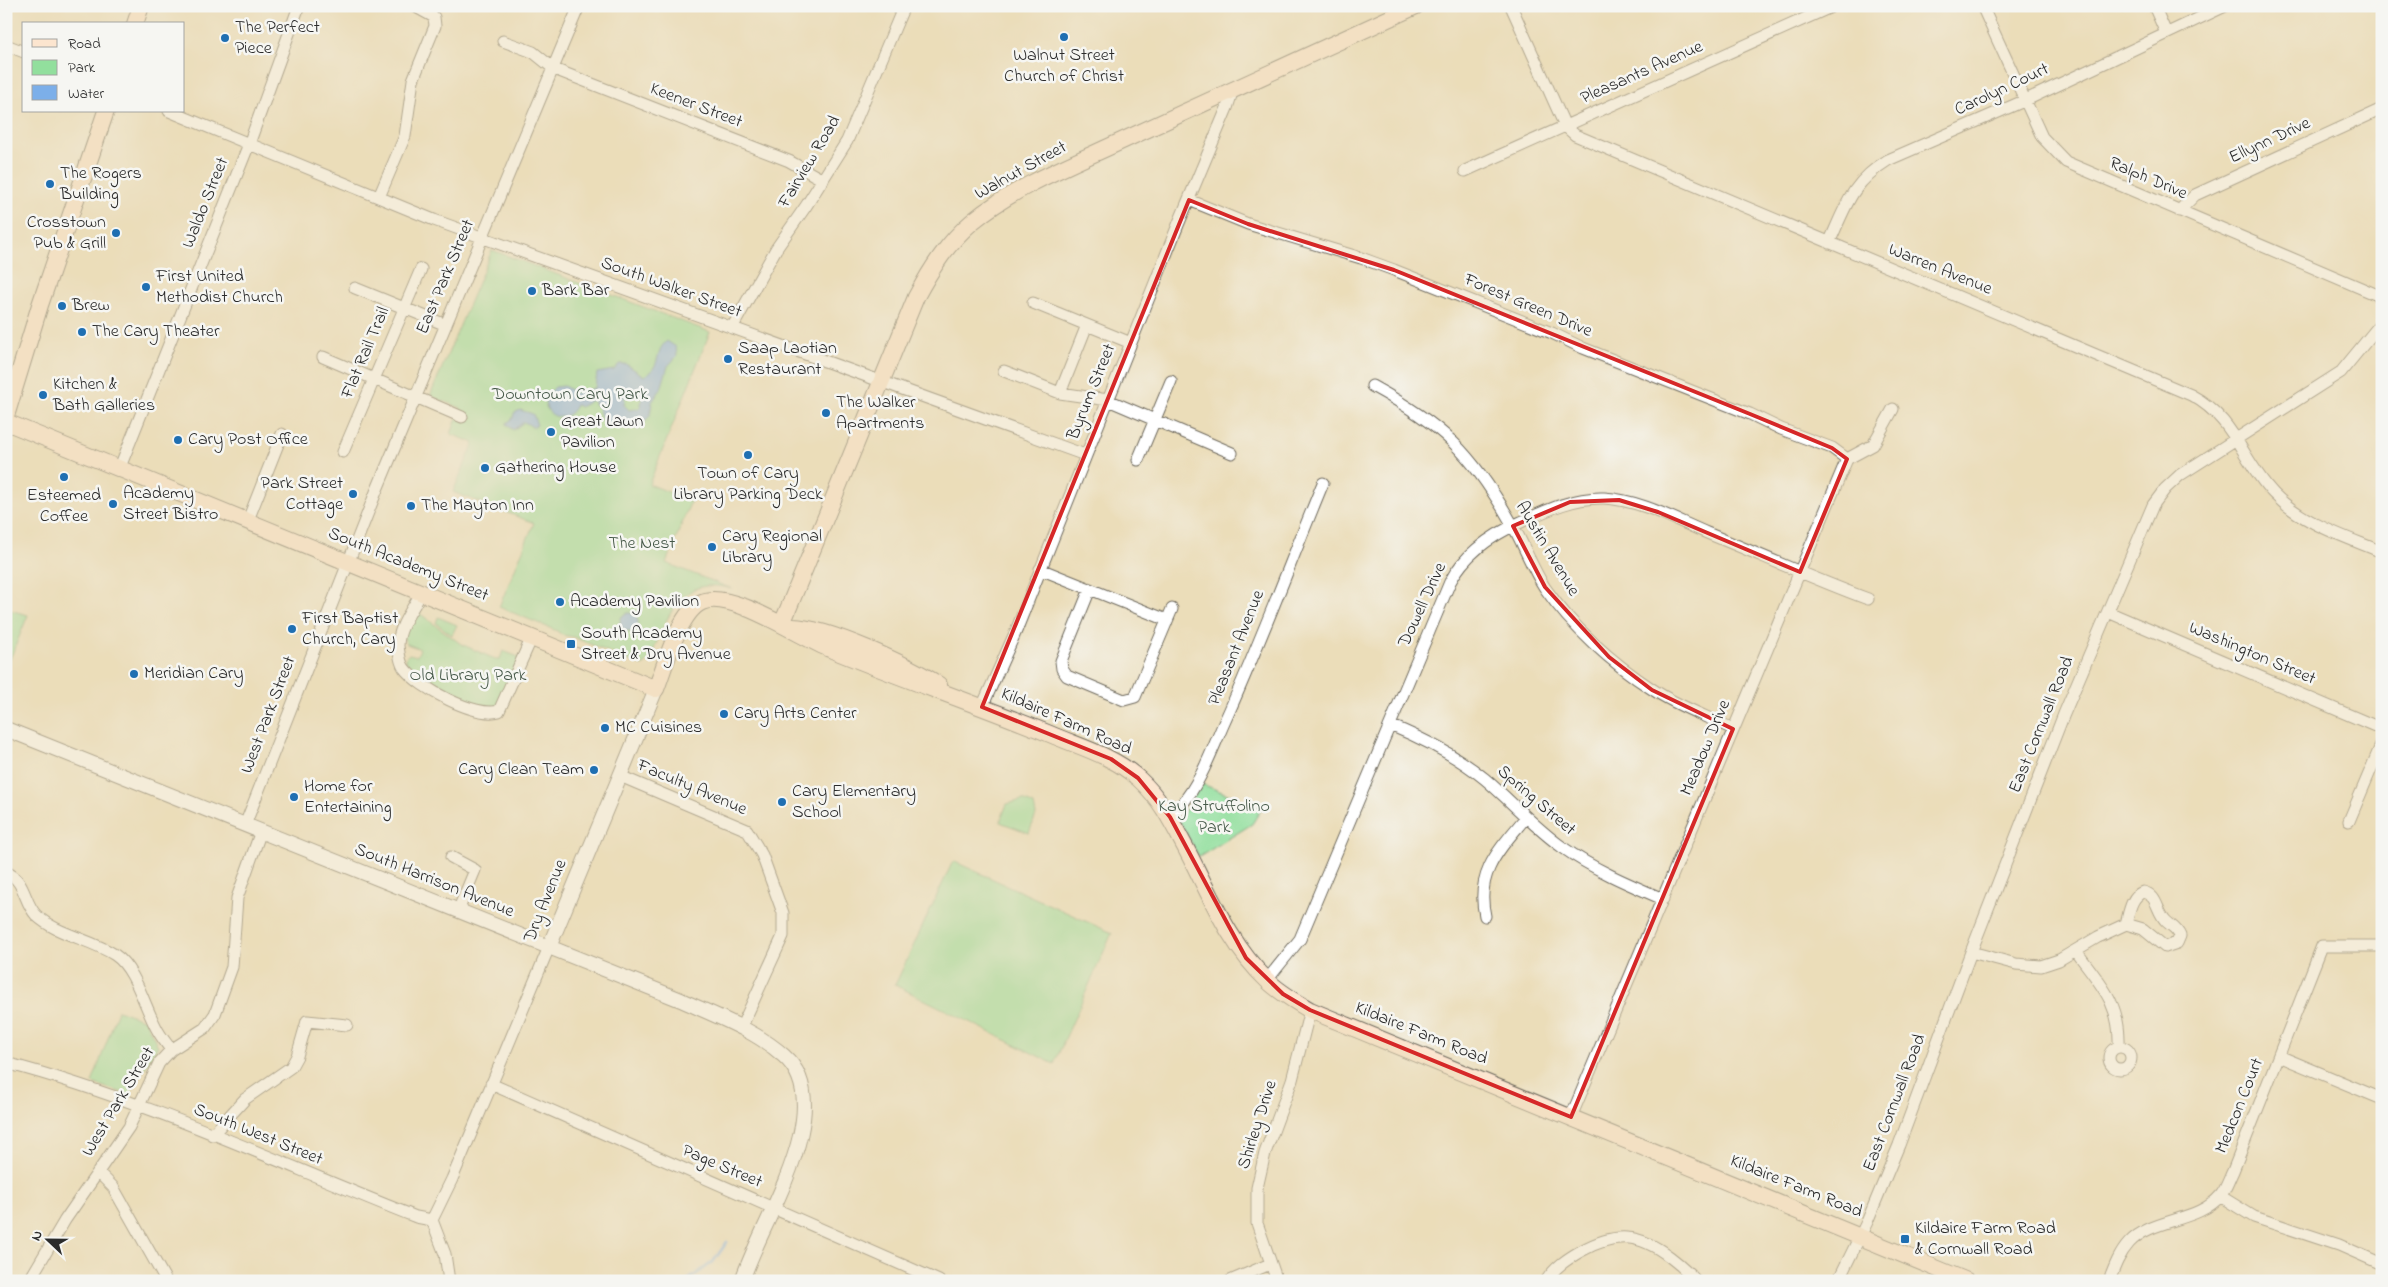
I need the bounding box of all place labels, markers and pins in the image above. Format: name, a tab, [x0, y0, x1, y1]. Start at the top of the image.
place label: The Perfect Piece	[235, 15, 320, 62]
marker: Walnut Street Church of Christ	[1058, 31, 1070, 43]
marker: The Perfect Piece	[219, 32, 231, 44]
place label: Walnut Street Church of Christ	[1004, 43, 1124, 90]
place label: The Rogers Building	[59, 161, 142, 209]
marker: The Rogers Building	[44, 178, 56, 190]
place label: Crosstown Pub & Grill	[27, 210, 106, 257]
marker: Crosstown Pub & Grill	[110, 227, 122, 239]
place label: First United Methodist Church	[155, 264, 283, 311]
place label: Bark Bar	[541, 278, 610, 304]
marker: First United Methodist Church	[140, 281, 152, 293]
marker: Bark Bar	[526, 285, 538, 297]
place label: Brew	[71, 293, 110, 319]
marker: Brew	[56, 300, 68, 312]
place label: The Cary Theater	[92, 319, 220, 345]
marker: The Cary Theater	[76, 326, 88, 338]
place label: Saap Laotian Restaurant	[738, 336, 837, 383]
marker: Saap Laotian Restaurant	[722, 353, 734, 365]
place label: Kitchen & Bath Galleries	[52, 372, 155, 419]
marker: Kitchen & Bath Galleries	[37, 389, 49, 401]
place label: The Walker Apartments	[836, 390, 924, 437]
marker: The Walker Apartments	[820, 407, 832, 419]
place label: Great Lawn Pavilion	[561, 409, 643, 456]
marker: Great Lawn Pavilion	[545, 426, 557, 438]
place label: Cary Post Office	[188, 427, 309, 453]
marker: Cary Post Office	[172, 434, 184, 446]
marker: Town of Cary Library Parking Deck	[742, 449, 754, 461]
place label: Gathering House	[495, 455, 617, 482]
place label: Town of Cary Library Parking Deck	[673, 461, 823, 509]
marker: Gathering House	[479, 462, 491, 474]
marker: Esteemed Coffee	[58, 471, 70, 483]
place label: Park Street Cottage	[261, 471, 344, 519]
place label: Academy Street Bistro	[123, 481, 218, 528]
place label: Esteemed Coffee	[27, 483, 101, 530]
marker: Park Street Cottage	[347, 488, 359, 500]
place label: The Mayton Inn	[421, 493, 534, 519]
marker: Academy Street Bistro	[107, 498, 119, 510]
marker: The Mayton Inn	[405, 500, 417, 512]
place label: Cary Regional Library	[722, 524, 822, 571]
marker: Cary Regional Library	[706, 541, 718, 553]
place label: Academy Pavilion	[570, 589, 699, 615]
marker: Academy Pavilion	[554, 596, 566, 608]
place label: First Baptist Church, Cary	[301, 606, 398, 653]
place label: South Academy Street & Dry Avenue	[581, 621, 732, 668]
marker: First Baptist Church, Cary	[286, 623, 298, 635]
marker: South Academy Street & Dry Avenue	[565, 638, 577, 650]
place label: Meridian Cary	[144, 661, 243, 687]
marker: Meridian Cary	[128, 668, 140, 680]
place label: Cary Arts Center	[734, 701, 857, 727]
marker: Cary Arts Center	[718, 708, 730, 720]
place label: MC Cuisines	[615, 715, 702, 741]
marker: MC Cuisines	[599, 722, 611, 734]
place label: Cary Clean Team	[458, 757, 584, 783]
marker: Cary Clean Team	[588, 764, 600, 776]
place label: Home for Entertaining	[304, 774, 392, 822]
place label: Cary Elementary School	[792, 779, 916, 826]
marker: Home for Entertaining	[288, 791, 300, 803]
marker: Cary Elementary School	[776, 796, 788, 808]
place label: Kildaire Farm Road & Cornwall Road	[1915, 1216, 2056, 1263]
marker: Kildaire Farm Road & Cornwall Road	[1899, 1233, 1911, 1245]

